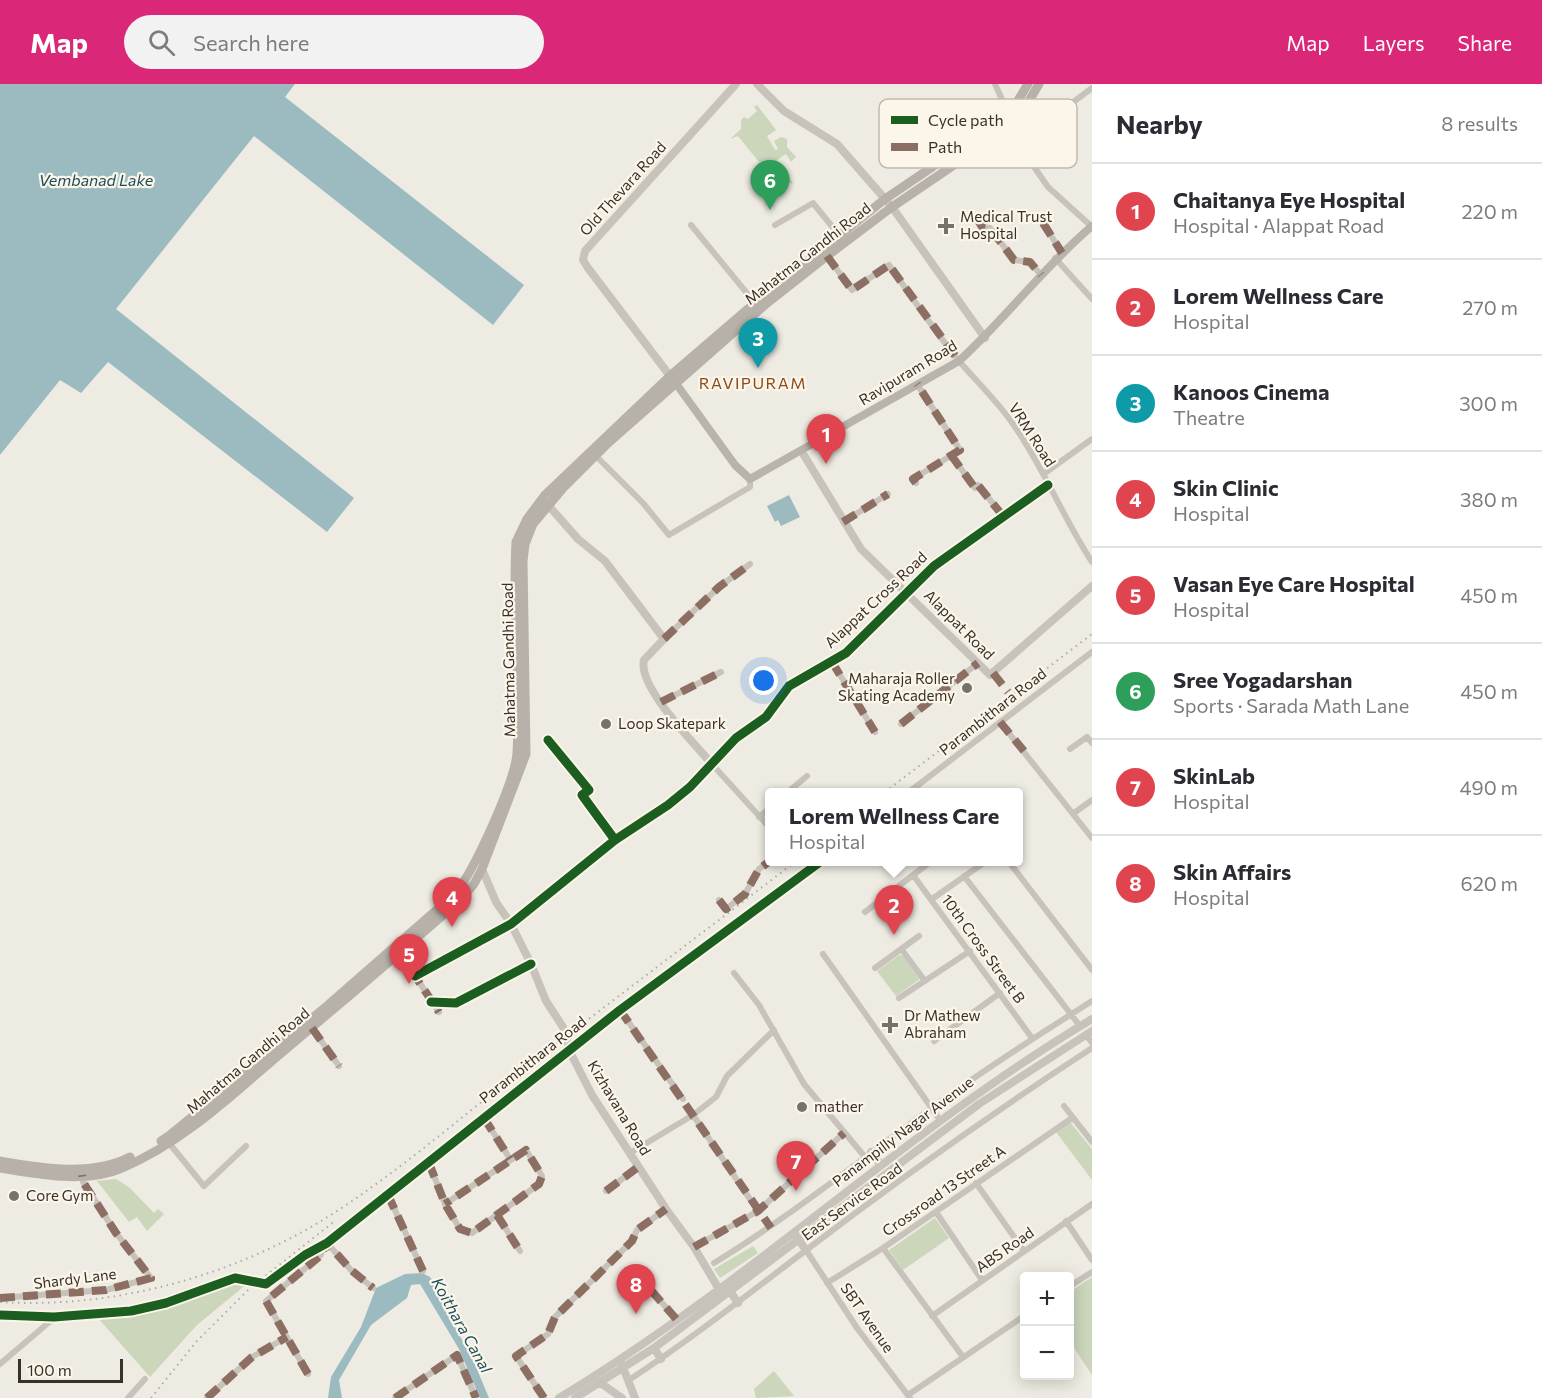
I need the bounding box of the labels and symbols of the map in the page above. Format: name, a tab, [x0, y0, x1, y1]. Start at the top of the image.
legend	[879, 99, 1077, 168]
text: Cycle path	[928, 110, 1004, 129]
text: Path	[928, 137, 962, 156]
street label: Old Thevara Road	[575, 138, 669, 239]
pin: 6	[750, 160, 790, 210]
water label: Vembanad Lake	[39, 170, 154, 189]
street label: Mahatma Gandhi Road	[741, 198, 874, 308]
place label: Medical Trust Hospital	[960, 207, 1052, 242]
marker: Medical Trust Hospital	[937, 217, 955, 235]
pin: 3	[738, 318, 777, 368]
street label: Ravipuram Road	[855, 336, 960, 408]
district label: RAVIPURAM	[699, 373, 807, 392]
street label: VRM Road	[1006, 399, 1060, 470]
pin: 1	[806, 414, 846, 464]
street label: Alappat Cross Road	[821, 547, 930, 651]
street label: Mahatma Gandhi Road	[498, 582, 518, 738]
street label: Alappat Road	[921, 586, 998, 663]
street label: Parambithara Road	[935, 664, 1050, 759]
your location	[749, 666, 778, 695]
place label: Maharaja Roller Skating Academy	[838, 669, 955, 704]
marker: Maharaja Roller Skating Academy	[960, 681, 974, 695]
place label: Loop Skatepark	[618, 714, 726, 732]
marker: Loop Skatepark	[599, 717, 613, 731]
pin: 4	[432, 878, 472, 927]
pin: 2	[874, 886, 914, 935]
street label: 10th Cross Street B	[938, 890, 1030, 1007]
pin: 5	[390, 934, 428, 984]
street label: Mahatma Gandhi Road	[182, 1004, 312, 1117]
place label: Dr Mathew Abraham	[904, 1006, 980, 1041]
street label: Parambithara Road	[475, 1012, 590, 1107]
marker: Dr Mathew Abraham	[881, 1016, 899, 1034]
street label: Kizhavana Road	[584, 1057, 655, 1158]
street label: Panampilly Nagar Avenue	[828, 1072, 976, 1190]
place label: mather	[814, 1097, 864, 1115]
marker: mather	[795, 1100, 809, 1114]
street label: Crossroad 13 Street A	[878, 1141, 1008, 1239]
pin: 7	[776, 1142, 816, 1191]
street label: East Service Road	[798, 1159, 905, 1244]
place label: Core Gym	[26, 1186, 93, 1204]
marker: Core Gym	[7, 1189, 21, 1203]
street label: ABS Road	[972, 1223, 1037, 1276]
street label: Shardy Lane	[32, 1264, 117, 1292]
pin: 8	[616, 1264, 656, 1314]
water label: Koithara Canal	[428, 1274, 497, 1377]
street label: SBT Avenue	[837, 1279, 898, 1356]
scale bar	[18, 1356, 123, 1384]

